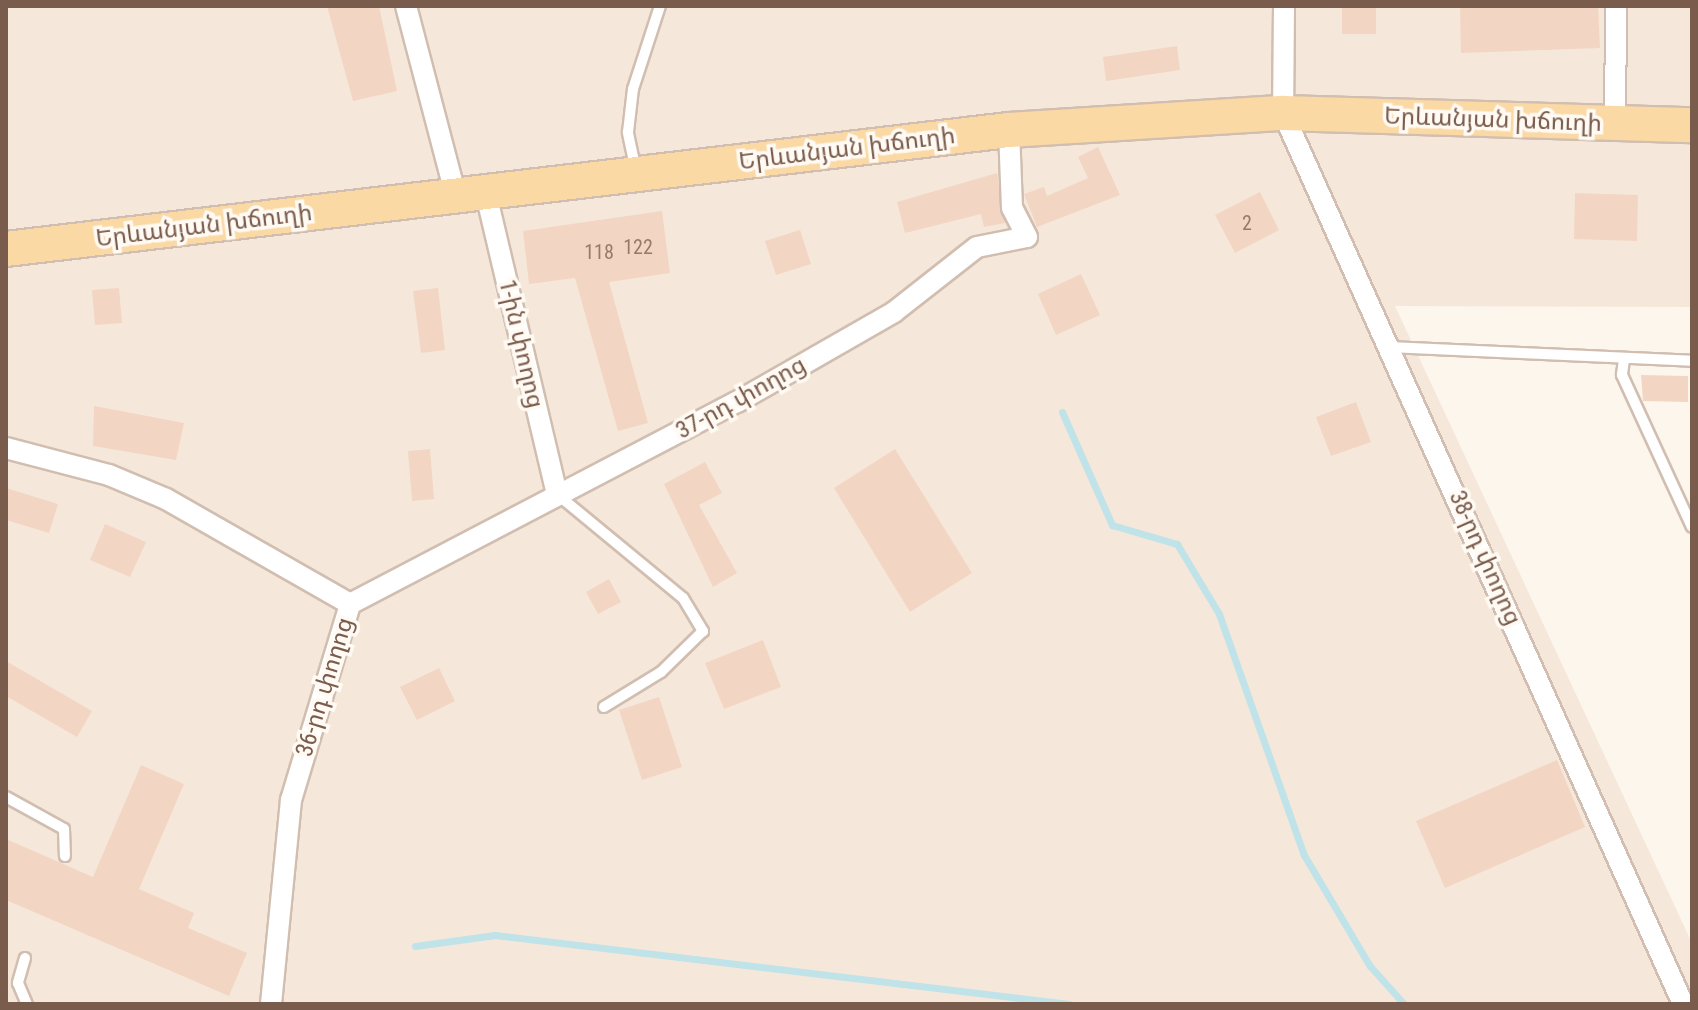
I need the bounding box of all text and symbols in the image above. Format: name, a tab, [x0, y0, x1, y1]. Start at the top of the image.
street label: Երևանյան խճուղի	[1384, 102, 1602, 138]
street label: Երևանյան խճուղի	[737, 121, 957, 177]
street label: Երևանյան խճուղի	[94, 198, 314, 254]
house number: 2	[1242, 211, 1252, 235]
house number: 122	[623, 235, 653, 259]
house number: 118	[584, 240, 614, 264]
street label: 1-ին փողոց	[492, 277, 550, 411]
street label: 37-րդ փողոց	[671, 350, 811, 446]
street label: 38-րդ փողոց	[1443, 486, 1527, 630]
street label: 36-րդ փողոց	[290, 614, 360, 760]

